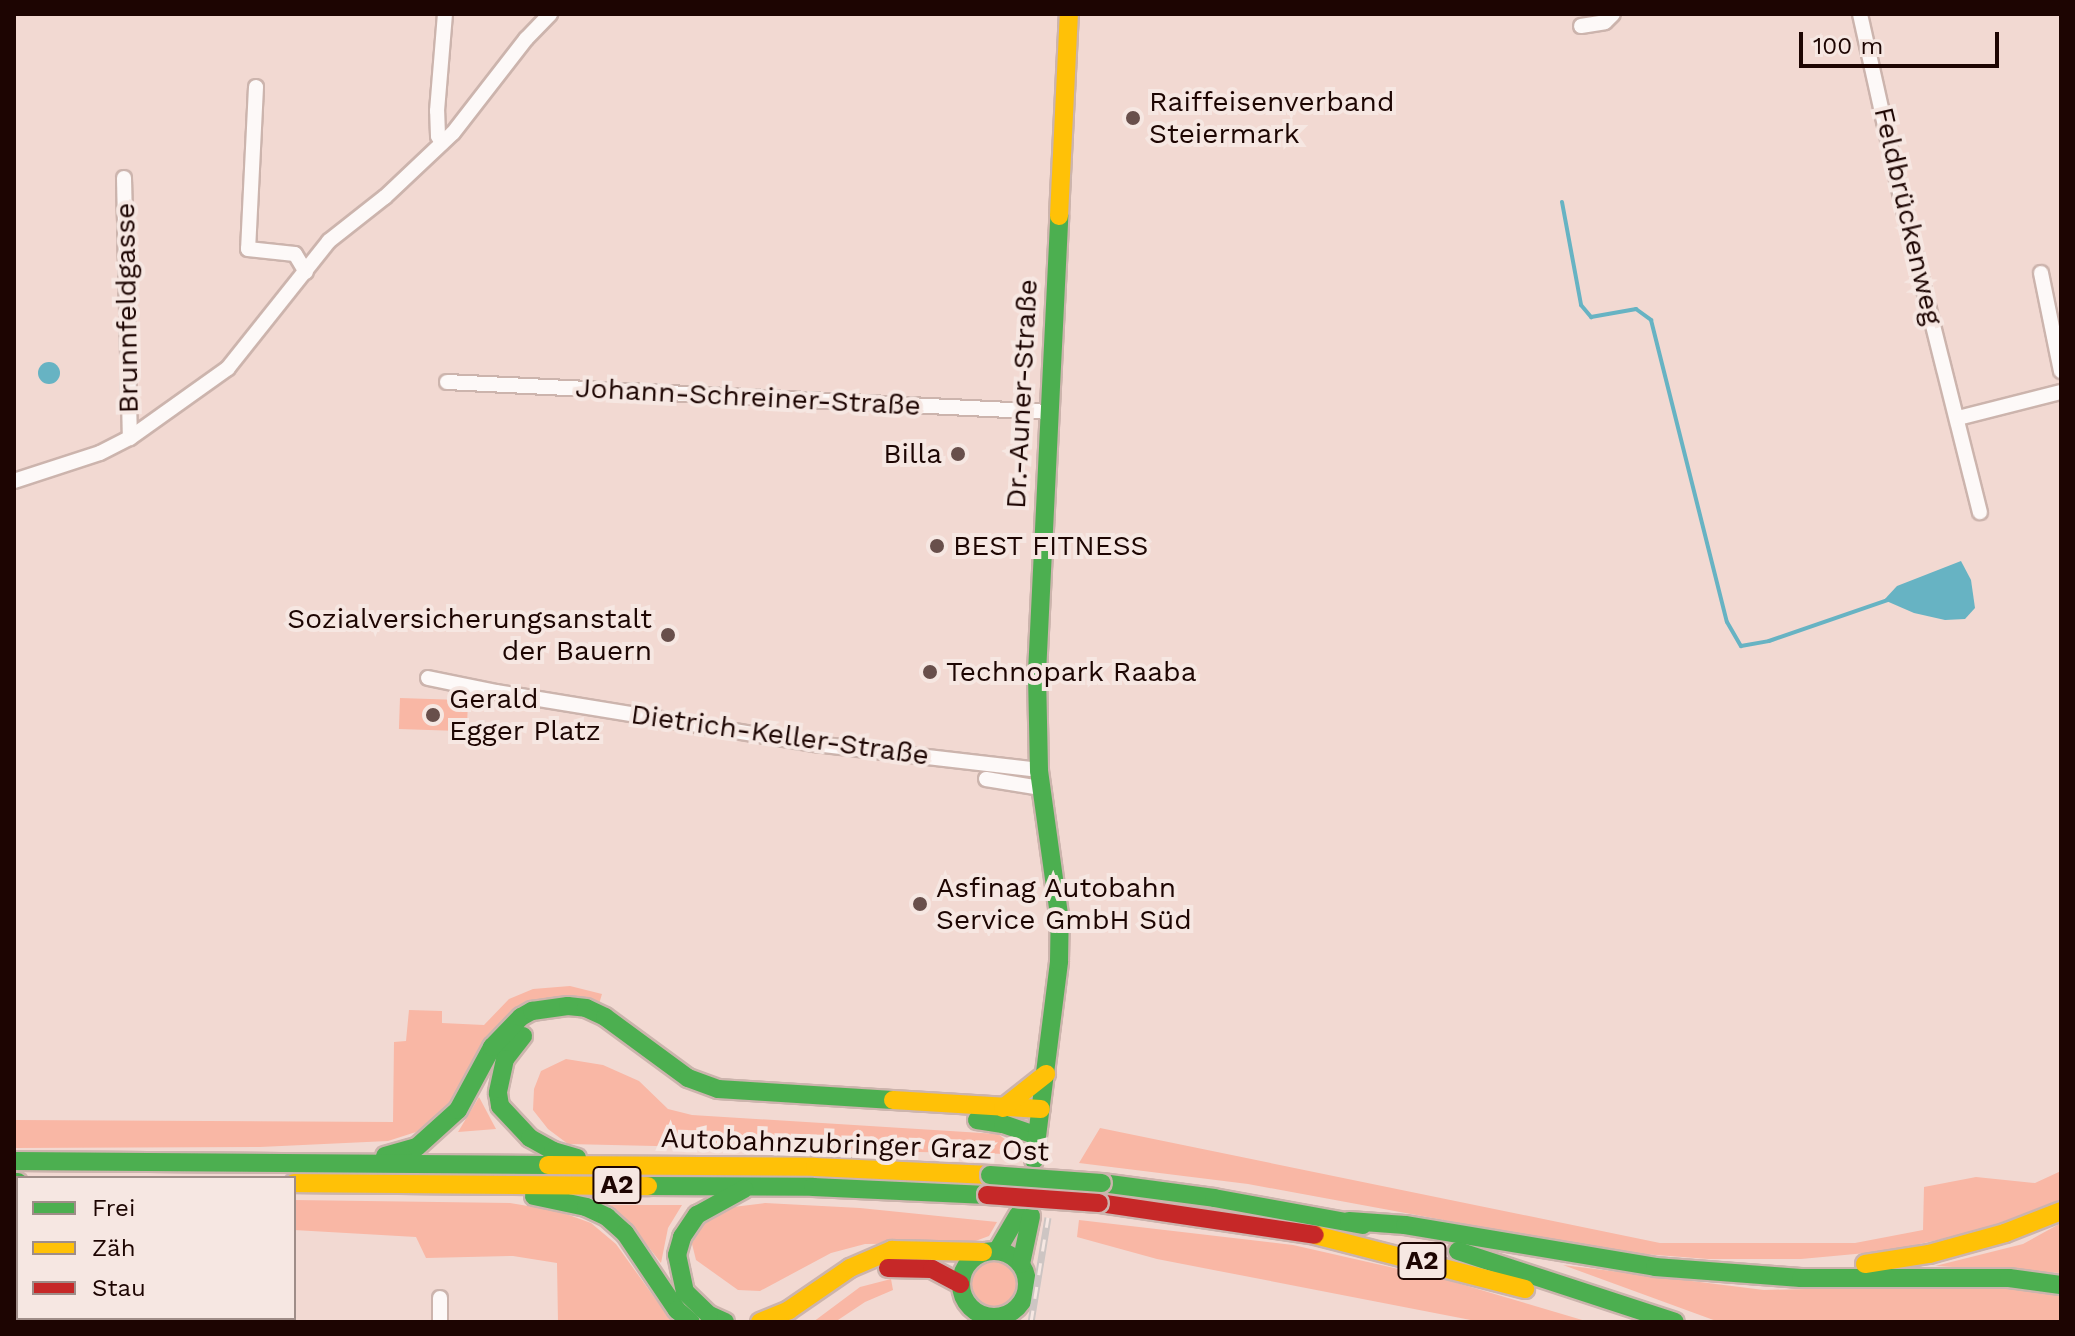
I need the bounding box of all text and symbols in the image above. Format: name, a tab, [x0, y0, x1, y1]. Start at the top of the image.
scale bar	[1803, 16, 2003, 66]
text: 100 m	[1813, 32, 1883, 60]
place label: Raiffeisenverband Steiermark	[1149, 85, 1394, 151]
street label: Feldbrückenweg	[1867, 104, 1949, 328]
marker: Raiffeisenverband Steiermark	[1124, 109, 1142, 127]
street label: Brunnfeldgasse	[108, 202, 146, 414]
street label: Dr.-Auner-Straße	[999, 278, 1045, 510]
street label: Johann-Schreiner-Straße	[574, 371, 922, 423]
place label: Billa	[883, 437, 942, 471]
marker: Billa	[949, 445, 967, 463]
place label: BEST FITNESS	[953, 529, 1149, 563]
marker: BEST FITNESS	[928, 537, 946, 555]
place label: Sozialversicherungsanstalt der Bauern	[287, 602, 652, 668]
marker: Sozialversicherungsanstalt der Bauern	[659, 626, 677, 644]
place label: Technopark Raaba	[946, 655, 1197, 689]
marker: Technopark Raaba	[921, 663, 939, 681]
place label: Gerald Egger Platz	[449, 682, 601, 748]
street label: Dietrich-Keller-Straße	[629, 697, 931, 773]
marker: Gerald Egger Platz	[424, 706, 442, 724]
place label: Asfinag Autobahn Service GmbH Süd	[936, 871, 1192, 937]
marker: Asfinag Autobahn Service GmbH Süd	[911, 895, 929, 913]
street label: Autobahnzubringer Graz Ost	[660, 1121, 1050, 1169]
road number: A2	[591, 1163, 643, 1207]
legend	[16, 1176, 296, 1320]
text: Frei	[92, 1194, 135, 1222]
text: Zäh	[92, 1234, 136, 1262]
road number: A2	[1396, 1239, 1448, 1283]
text: Stau	[92, 1274, 146, 1302]

